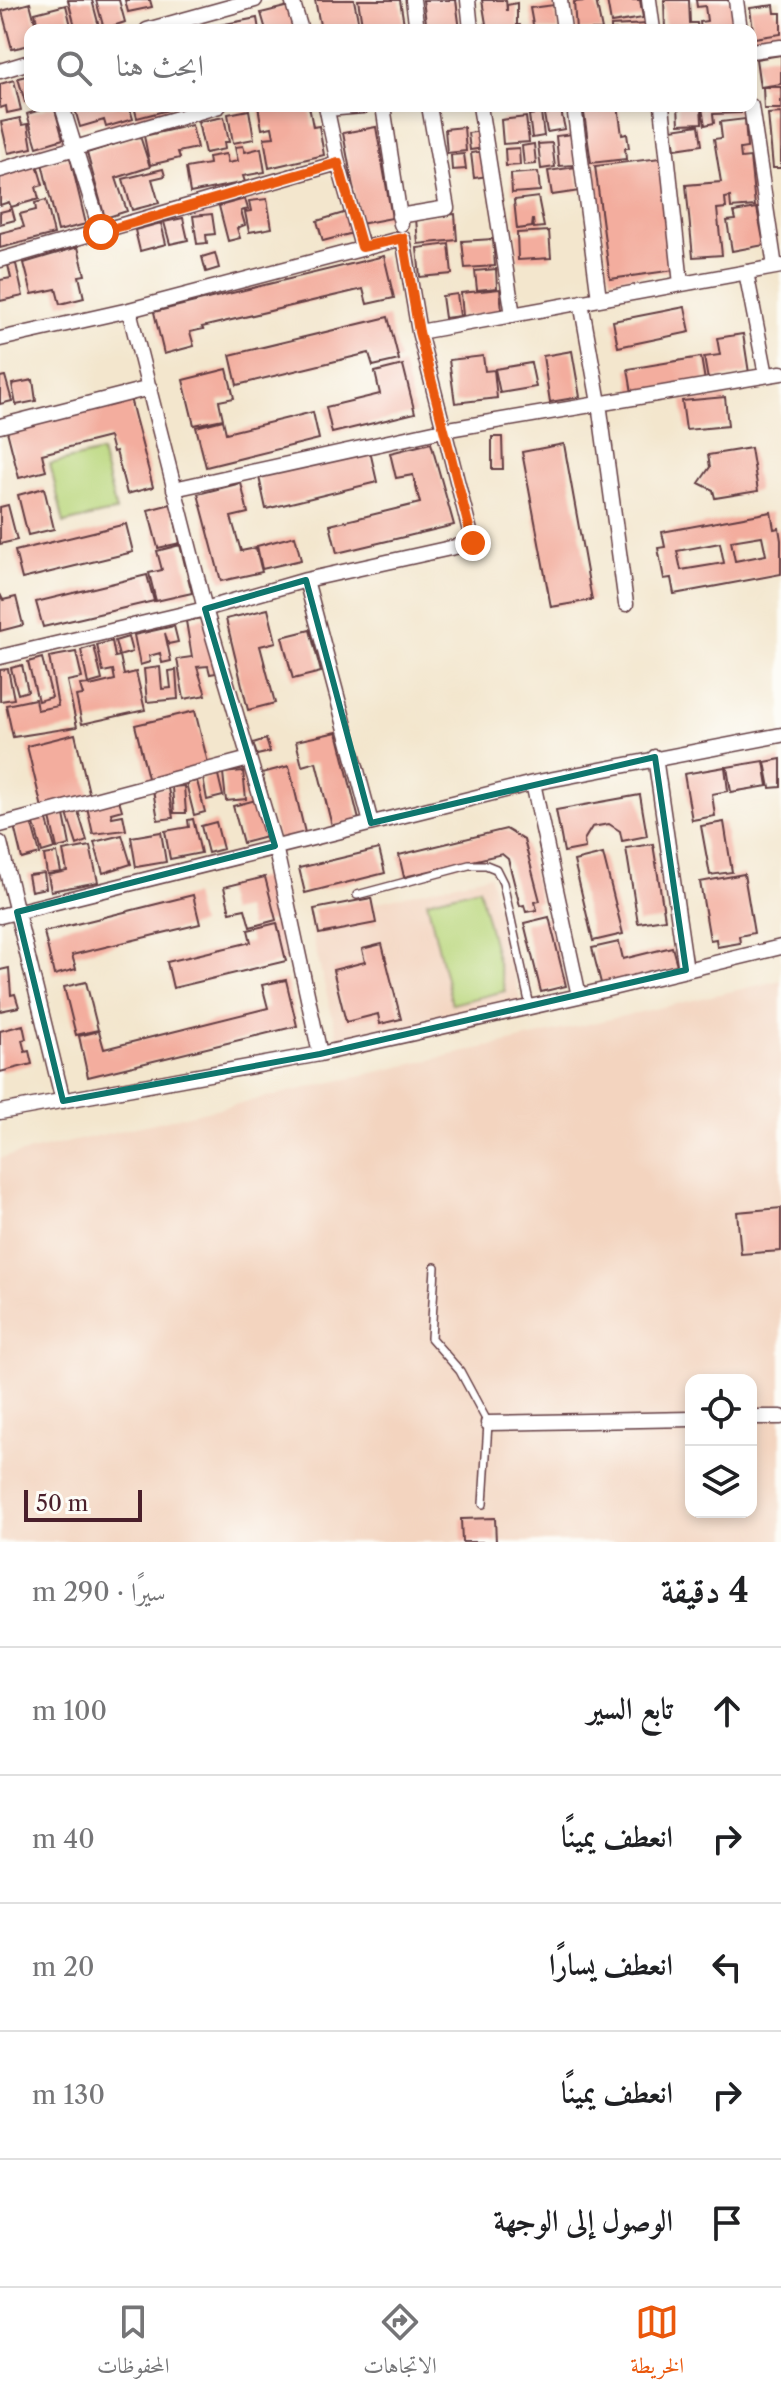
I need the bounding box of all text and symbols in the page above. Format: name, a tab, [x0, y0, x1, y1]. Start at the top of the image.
search box	[24, 24, 757, 112]
icon: search	[52, 46, 96, 90]
text: ابحث هنا	[116, 47, 204, 84]
route start	[83, 214, 119, 250]
route end	[455, 525, 491, 561]
map controls	[685, 1374, 757, 1518]
button: locate	[685, 1374, 757, 1446]
button: layers	[685, 1446, 757, 1518]
scale bar	[24, 1486, 142, 1522]
text: 50 m	[36, 1490, 88, 1517]
text: 4 دقيقة	[661, 1569, 749, 1611]
text: سيرًا · 290 m	[32, 1576, 166, 1608]
icon: ahead	[705, 1689, 749, 1733]
text: تابع السير	[587, 1690, 673, 1727]
text: 100 m	[32, 1695, 107, 1727]
icon: right	[705, 1817, 749, 1861]
text: انعطف يمينًا	[561, 1818, 673, 1855]
text: 40 m	[32, 1823, 95, 1855]
icon: left	[705, 1945, 749, 1989]
text: انعطف يسارًا	[549, 1946, 673, 1983]
text: 20 m	[32, 1951, 95, 1983]
icon: right	[705, 2073, 749, 2117]
text: انعطف يمينًا	[561, 2074, 673, 2111]
text: 130 m	[32, 2079, 105, 2111]
icon: arrive	[705, 2201, 749, 2245]
text: الوصول إلى الوجهة	[494, 2202, 673, 2239]
tab: المحفوظات	[97, 2300, 169, 2387]
tab: الاتجاهات	[363, 2300, 437, 2387]
tab: الخريطة	[631, 2300, 684, 2387]

